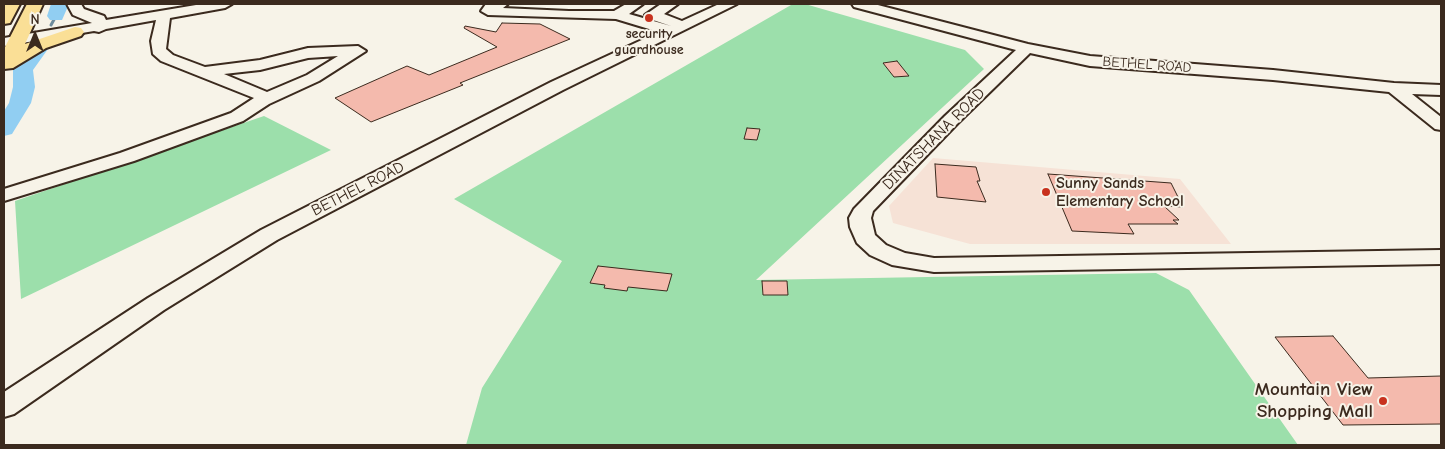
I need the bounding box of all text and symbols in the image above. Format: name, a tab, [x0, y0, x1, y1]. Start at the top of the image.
north arrow	[10, 10, 60, 60]
text: N	[30, 11, 40, 28]
marker: security guardhouse	[643, 12, 655, 24]
place label: security guardhouse	[614, 26, 684, 58]
street label: BETHEL ROAD	[1102, 54, 1192, 76]
street label: DINATSHANA ROAD	[879, 84, 989, 194]
street label: BETHEL ROAD	[308, 157, 408, 221]
place label: Sunny Sands Elementary School	[1056, 173, 1184, 211]
marker: Sunny Sands Elementary School	[1040, 186, 1052, 198]
place label: Mountain View Shopping Mall	[1255, 379, 1373, 423]
marker: Mountain View Shopping Mall	[1377, 395, 1389, 407]

